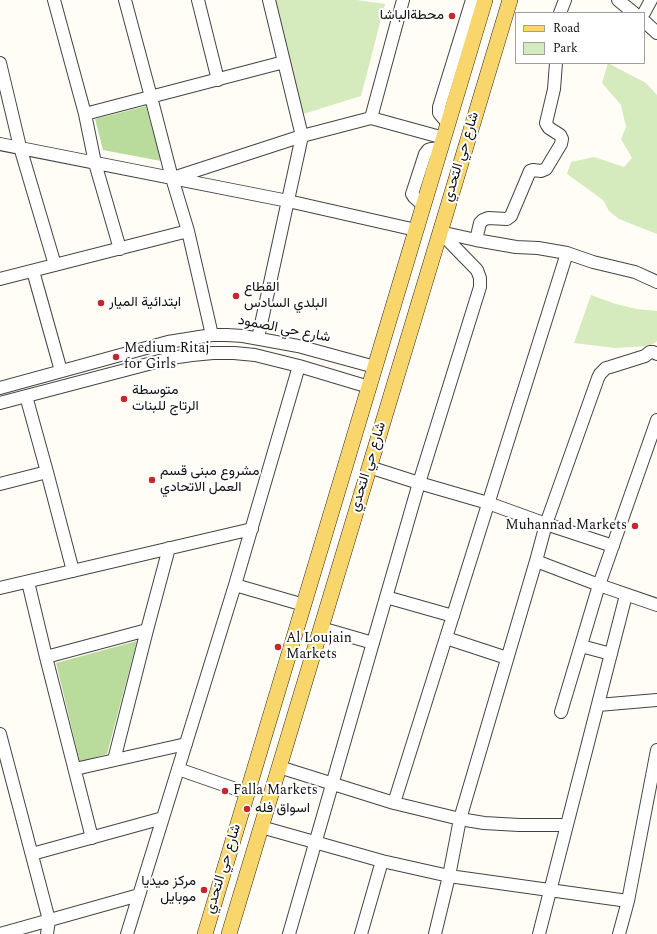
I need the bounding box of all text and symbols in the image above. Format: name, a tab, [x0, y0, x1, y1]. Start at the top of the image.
place label: محطةالباشا	[380, 8, 444, 24]
marker: محطةالباشا	[447, 11, 457, 21]
legend	[515, 12, 645, 64]
text: Road	[553, 19, 580, 38]
text: Park	[553, 39, 578, 58]
street label: شارع حي التحدي	[440, 110, 484, 204]
place label: القطاع البلدي السادس	[244, 280, 327, 312]
marker: القطاع البلدي السادس	[231, 291, 241, 301]
place label: ابتدائية الميار	[109, 295, 181, 311]
marker: ابتدائية الميار	[96, 298, 106, 308]
street label: شارع حي الصمود	[236, 313, 332, 347]
place label: Medium Ritaj for Girls	[124, 341, 210, 374]
marker: Medium Ritaj for Girls	[111, 352, 121, 362]
place label: متوسطة الرتاج للبنات	[132, 383, 199, 416]
marker: متوسطة الرتاج للبنات	[119, 394, 129, 404]
street label: شارع حي التحدي	[347, 420, 391, 514]
place label: مشروع مبنى قسم العمل الاتحادي	[160, 464, 260, 496]
marker: مشروع مبنى قسم العمل الاتحادي	[147, 475, 157, 485]
place label: Muhannad Markets	[505, 518, 627, 534]
marker: Muhannad Markets	[630, 521, 640, 531]
place label: Al Loujain Markets	[286, 631, 352, 664]
marker: Al Loujain Markets	[273, 642, 283, 652]
place label: Falla Markets	[233, 783, 318, 799]
marker: Falla Markets	[220, 786, 230, 796]
place label: اسواق فله	[255, 801, 310, 817]
marker: اسواق فله	[242, 804, 252, 814]
street label: شارع حي التحدي	[202, 822, 246, 916]
place label: مركز ميديا موبايل	[141, 874, 196, 906]
marker: مركز ميديا موبايل	[199, 885, 209, 895]

